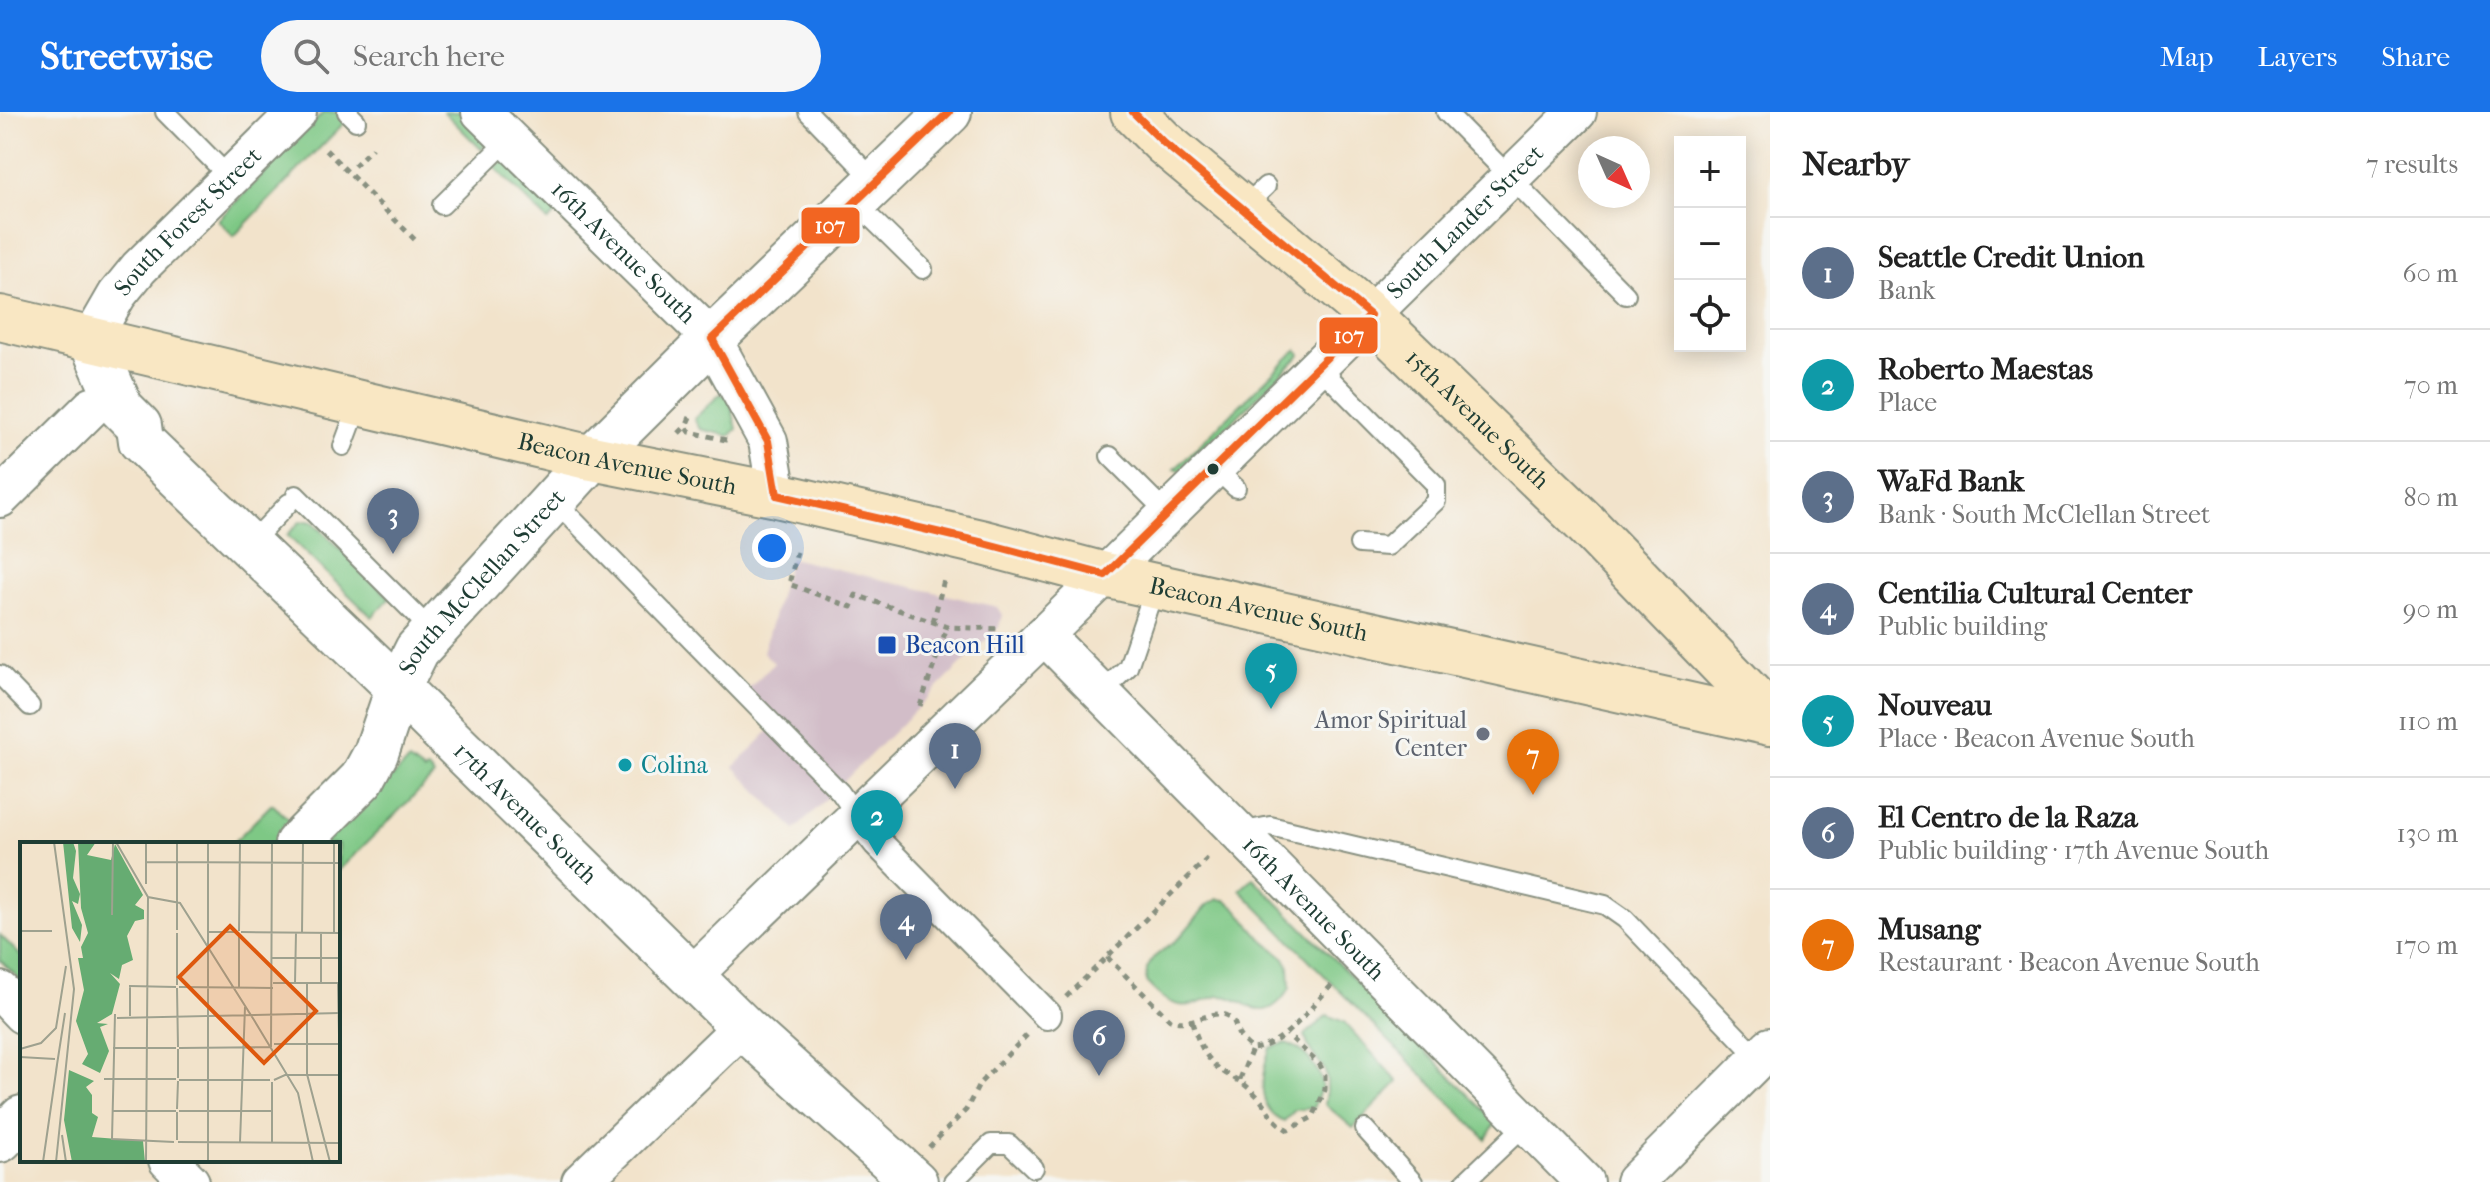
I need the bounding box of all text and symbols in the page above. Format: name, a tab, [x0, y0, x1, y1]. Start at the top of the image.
search box	[261, 20, 821, 92]
text: Streetwise	[40, 34, 213, 79]
icon: search	[289, 34, 333, 78]
text: Search here	[353, 39, 505, 74]
text: Map	[2160, 40, 2213, 73]
text: Layers	[2257, 40, 2337, 73]
text: Share	[2381, 40, 2450, 73]
north arrow	[1578, 136, 1650, 208]
map controls	[1674, 136, 1746, 352]
button: +	[1674, 136, 1746, 208]
street label: South Lander Street	[1381, 139, 1550, 305]
street label: South Forest Street	[108, 141, 267, 301]
text: Nearby	[1802, 144, 1909, 184]
text: 7 results	[2366, 149, 2458, 180]
street label: 16th Avenue South	[546, 175, 702, 330]
line badge: 107	[800, 206, 861, 245]
button: −	[1674, 208, 1746, 280]
text: 107	[815, 213, 846, 239]
text: Seattle Credit Union	[1878, 240, 2144, 275]
text: 1	[1823, 258, 1833, 289]
text: 60 m	[2402, 258, 2458, 289]
text: Bank	[1878, 275, 1935, 306]
button: locate	[1674, 280, 1746, 352]
line badge: 107	[1318, 316, 1379, 355]
text: 107	[1334, 323, 1365, 349]
street label: 15th Avenue South	[1400, 343, 1556, 495]
text: Roberto Maestas	[1878, 352, 2093, 387]
text: 2	[1821, 370, 1835, 401]
text: 70 m	[2404, 370, 2458, 401]
text: Place	[1878, 387, 1937, 418]
street label: Beacon Avenue South	[515, 427, 740, 501]
unlabelled marker	[1205, 461, 1221, 477]
text: WaFd Bank	[1878, 464, 2024, 499]
text: 3	[1823, 482, 1833, 513]
text: 80 m	[2403, 482, 2458, 513]
street label: South McClellan Street	[393, 483, 571, 679]
pin: 3	[367, 488, 419, 554]
text: Bank · South McClellan Street	[1878, 499, 2210, 530]
your location	[752, 528, 792, 568]
street label: Beacon Avenue South	[1147, 571, 1371, 647]
text: Centilia Cultural Center	[1878, 576, 2192, 611]
text: 4	[1820, 594, 1836, 625]
text: 90 m	[2403, 594, 2458, 625]
text: Public building	[1878, 611, 2047, 642]
place label: Beacon Hill	[905, 631, 1025, 659]
marker: Beacon Hill	[876, 634, 898, 656]
pin: 5	[1245, 643, 1297, 709]
text: Nouveau	[1878, 688, 1992, 723]
place label: Amor Spiritual Center	[1314, 706, 1468, 762]
text: 5	[1822, 706, 1834, 737]
text: 110 m	[2398, 706, 2458, 737]
pin: 1	[929, 723, 981, 789]
text: Place · Beacon Avenue South	[1878, 723, 2195, 754]
marker: Amor Spiritual Center	[1474, 725, 1492, 743]
pin: 7	[1507, 729, 1559, 795]
street label: 17th Avenue South	[448, 737, 603, 890]
place label: Colina	[641, 751, 709, 779]
marker: Colina	[616, 756, 634, 774]
pin: 2	[851, 790, 903, 856]
text: El Centro de la Raza	[1878, 800, 2138, 835]
text: 6	[1821, 818, 1835, 849]
text: 130 m	[2397, 818, 2458, 849]
street label: 16th Avenue South	[1237, 830, 1391, 987]
text: Public building · 17th Avenue South	[1878, 835, 2269, 866]
inset map	[20, 842, 340, 1162]
pin: 4	[880, 894, 932, 960]
text: Musang	[1878, 912, 1980, 947]
text: 7	[1822, 930, 1834, 961]
text: 170 m	[2395, 930, 2458, 961]
text: Restaurant · Beacon Avenue South	[1878, 947, 2260, 978]
pin: 6	[1073, 1010, 1125, 1076]

